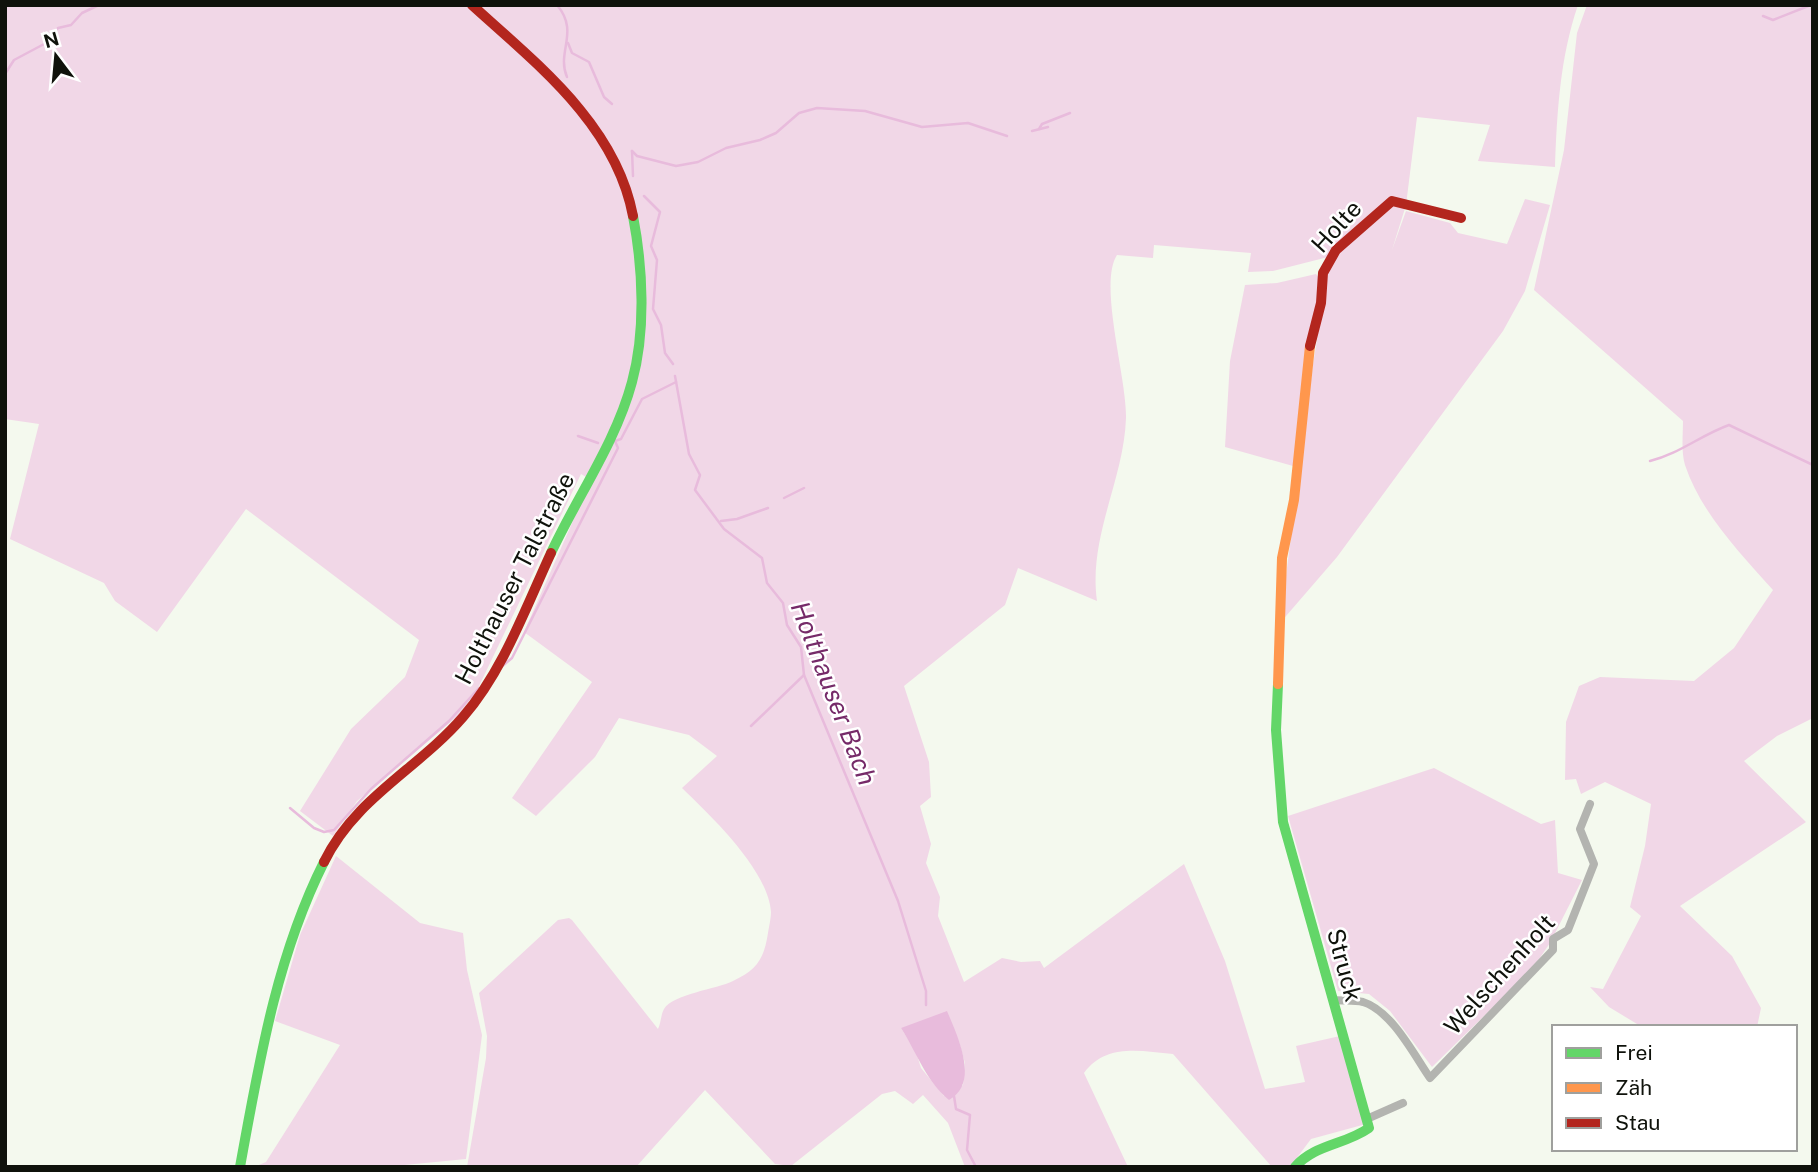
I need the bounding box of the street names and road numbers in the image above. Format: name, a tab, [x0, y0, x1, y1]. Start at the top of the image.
street label: Holte	[1305, 194, 1367, 258]
street label: Holthauser Talstraße	[448, 468, 580, 688]
street label: Welschenholt	[1438, 908, 1560, 1040]
street label: Struck	[1322, 925, 1368, 1005]

